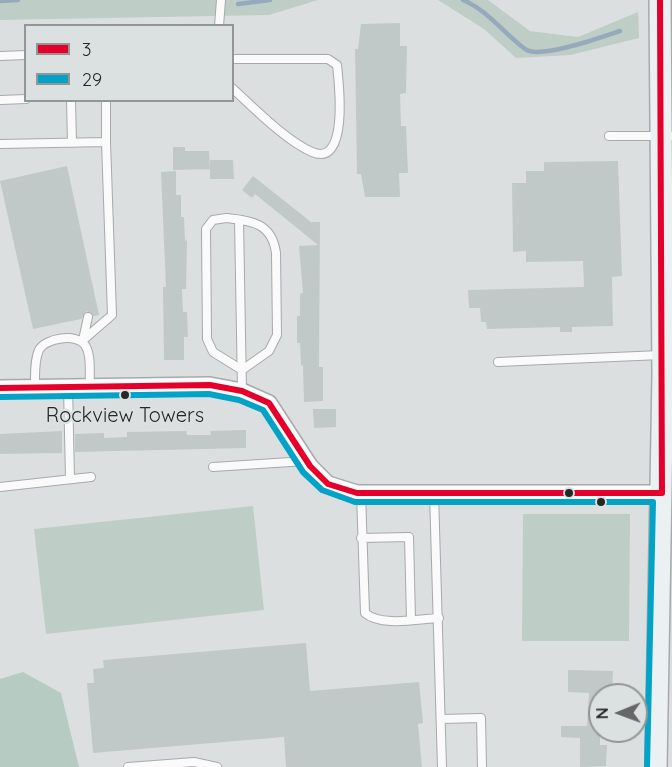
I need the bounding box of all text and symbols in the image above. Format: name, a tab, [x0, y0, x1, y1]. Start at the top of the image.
legend	[24, 24, 234, 102]
text: 3	[82, 38, 91, 61]
text: 29	[82, 68, 102, 91]
marker: Rockview Towers	[119, 389, 131, 401]
place label: Rockview Towers	[46, 404, 204, 428]
unlabelled marker	[563, 487, 575, 499]
unlabelled marker	[595, 496, 607, 508]
north arrow	[588, 683, 648, 743]
text: N	[592, 707, 612, 719]

